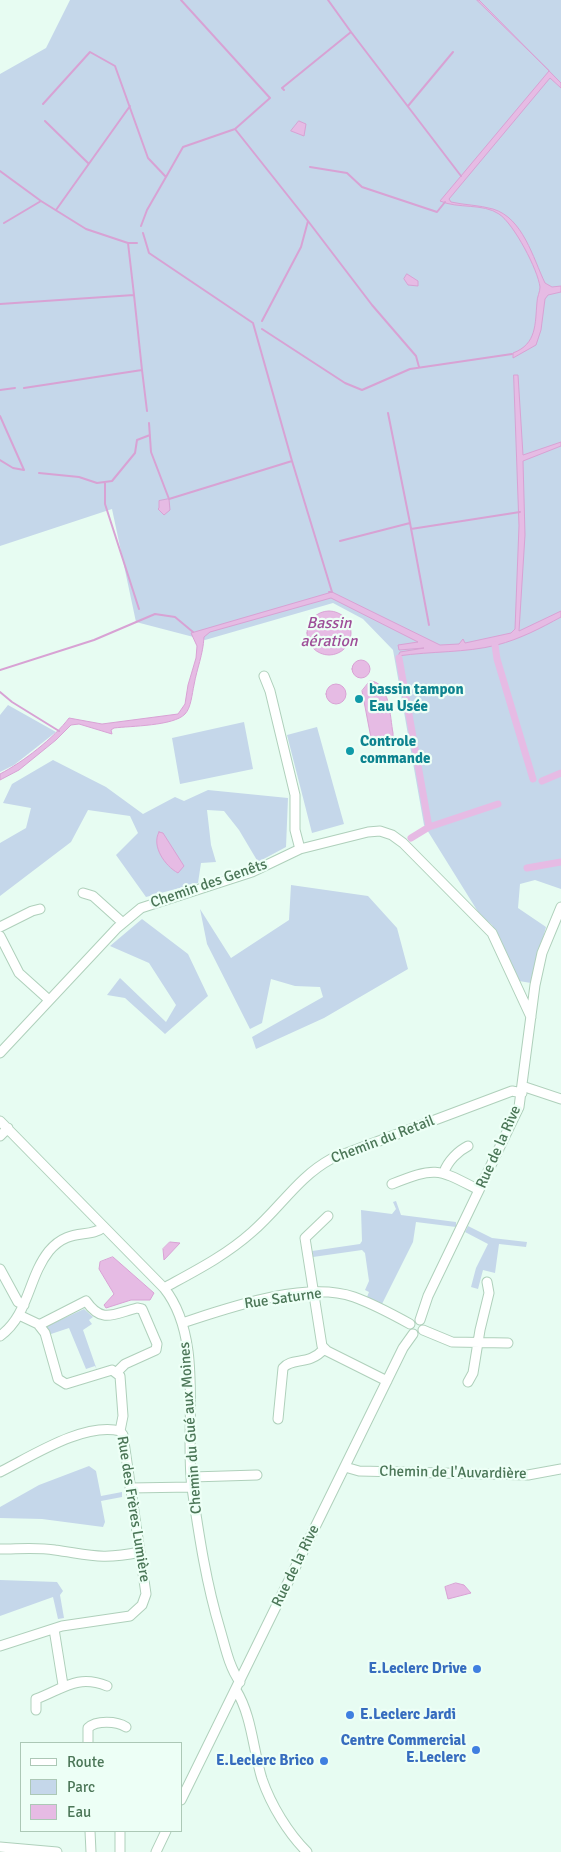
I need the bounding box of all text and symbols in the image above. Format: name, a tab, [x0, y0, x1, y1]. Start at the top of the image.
water label: Bassin aération	[301, 614, 357, 652]
place label: bassin tampon Eau Usée	[369, 681, 464, 716]
marker: bassin tampon Eau Usée	[353, 693, 365, 705]
place label: Controle commande	[360, 733, 431, 768]
marker: Controle commande	[344, 745, 356, 757]
street label: Chemin des Genêts	[148, 856, 270, 912]
street label: Rue de la Rive	[473, 1103, 525, 1191]
street label: Chemin du Retail	[329, 1112, 437, 1168]
street label: Rue Saturne	[243, 1285, 323, 1313]
street label: Chemin du Gué aux Moines	[176, 1341, 206, 1515]
street label: Rue des Frères Lumière	[113, 1435, 153, 1583]
street label: Chemin de l'Auvardière	[379, 1463, 527, 1483]
street label: Rue de la Rive	[268, 1522, 324, 1610]
place label: E.Leclerc Drive	[369, 1660, 467, 1678]
marker: E.Leclerc Drive	[471, 1663, 483, 1675]
place label: E.Leclerc Jardi	[360, 1706, 456, 1724]
marker: E.Leclerc Jardi	[344, 1709, 356, 1721]
place label: Centre Commercial E.Leclerc	[341, 1732, 466, 1767]
legend	[20, 1742, 182, 1832]
marker: Centre Commercial E.Leclerc	[470, 1744, 482, 1756]
place label: E.Leclerc Brico	[216, 1752, 314, 1770]
text: Route	[67, 1753, 104, 1771]
marker: E.Leclerc Brico	[318, 1755, 330, 1767]
text: Parc	[67, 1778, 95, 1796]
text: Eau	[67, 1803, 91, 1821]

